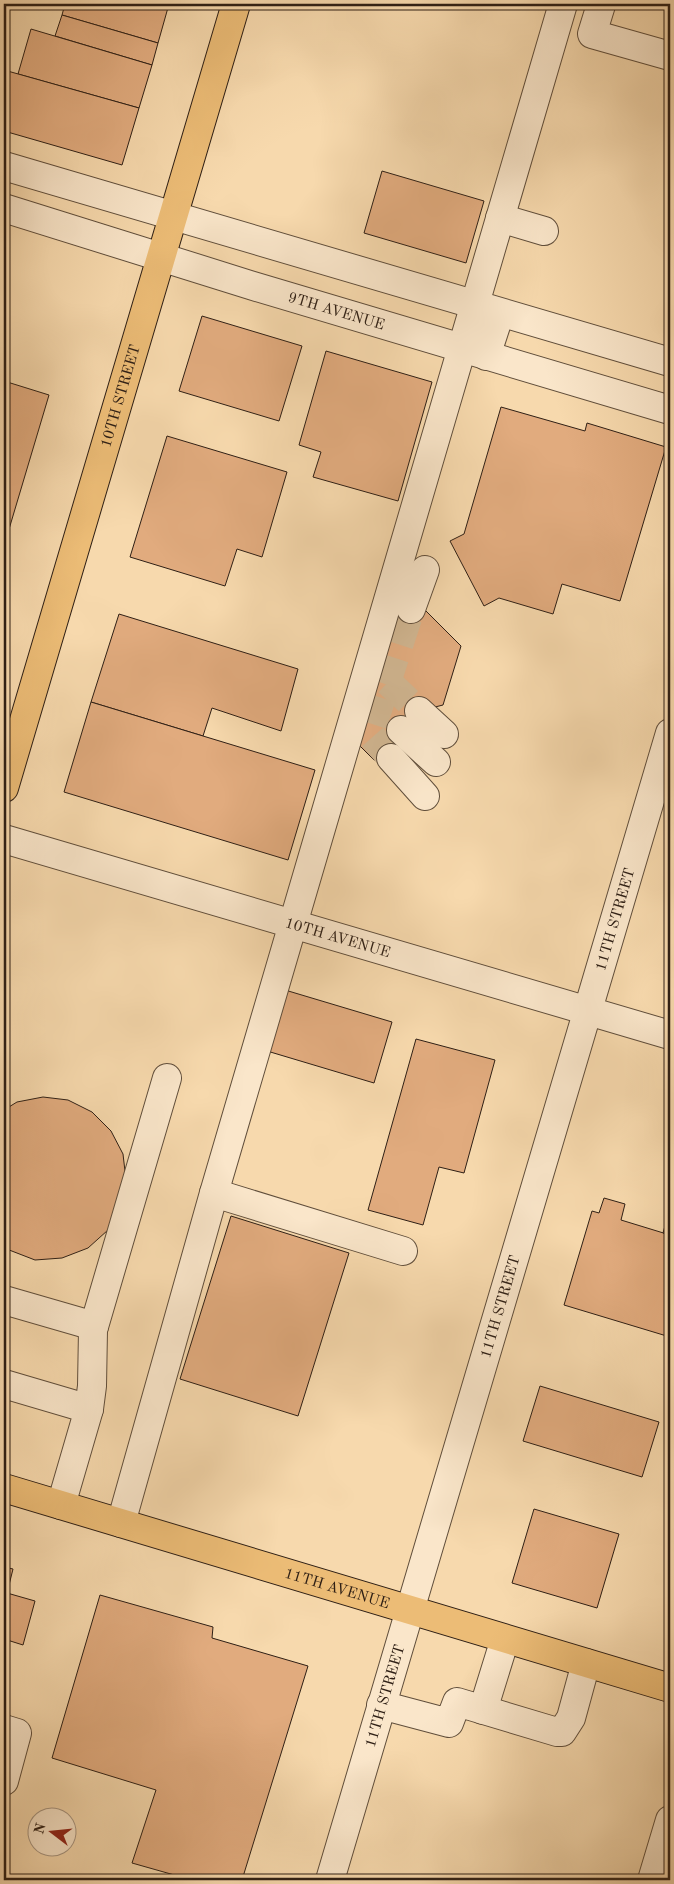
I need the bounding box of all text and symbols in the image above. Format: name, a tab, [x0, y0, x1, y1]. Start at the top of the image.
street label: 9TH AVENUE	[286, 291, 386, 334]
street label: 10TH STREET	[99, 343, 144, 449]
street label: 11TH STREET	[594, 867, 639, 973]
street label: 10TH AVENUE	[283, 916, 392, 961]
street label: 11TH STREET	[479, 1254, 524, 1360]
street label: 11TH AVENUE	[283, 1567, 391, 1612]
street label: 11TH STREET	[364, 1643, 408, 1749]
north arrow	[28, 1806, 78, 1856]
text: N	[32, 1821, 49, 1836]

